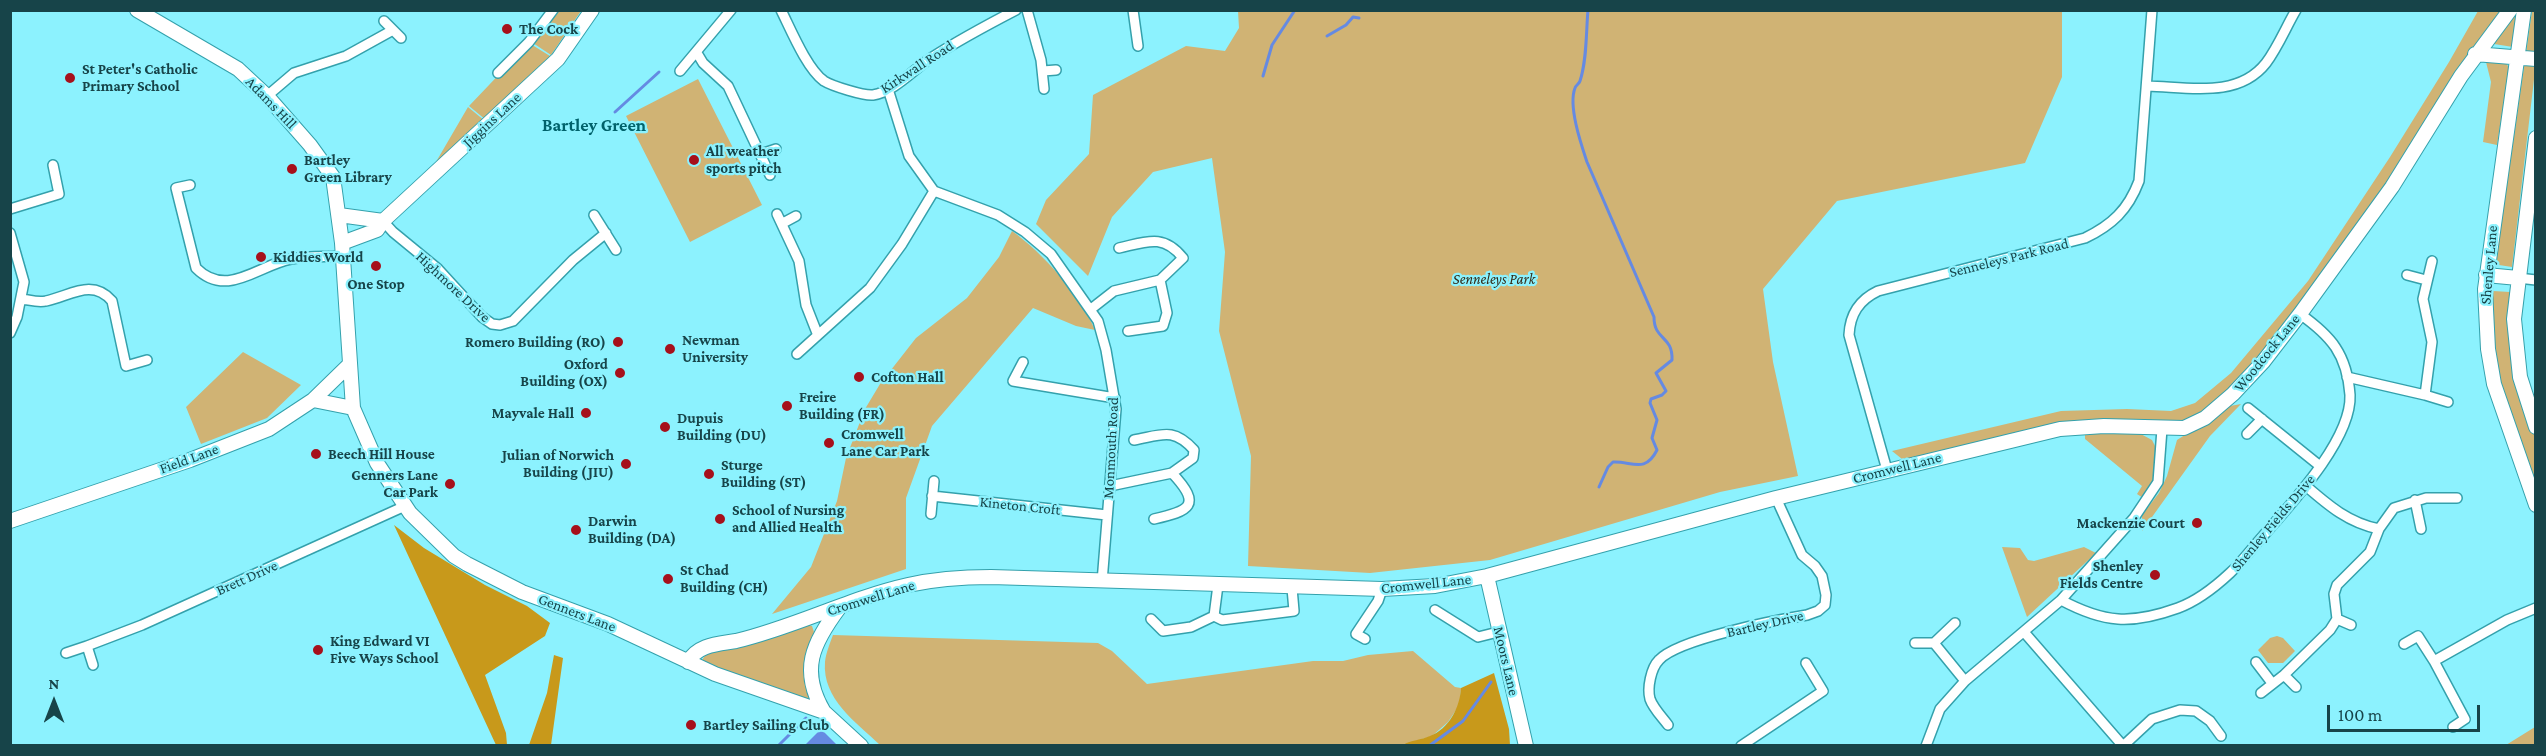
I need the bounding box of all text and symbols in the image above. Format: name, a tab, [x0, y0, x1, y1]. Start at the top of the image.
place label: The Cock	[519, 20, 578, 38]
marker: The Cock	[500, 22, 514, 36]
street label: Kirkwall Road	[877, 37, 957, 97]
place label: St Peter's Catholic Primary School	[82, 60, 198, 95]
marker: St Peter's Catholic Primary School	[63, 71, 77, 85]
street label: Adams Hill	[242, 73, 300, 133]
street label: Jiggins Lane	[459, 89, 525, 151]
district label: Bartley Green	[542, 114, 646, 136]
place label: All weather sports pitch	[706, 142, 782, 177]
place label: Bartley Green Library	[304, 151, 392, 186]
marker: All weather sports pitch	[687, 153, 701, 167]
marker: Bartley Green Library	[285, 162, 299, 176]
street label: Shenley Lane	[2477, 225, 2501, 305]
street label: Senneleys Park Road	[1948, 234, 2070, 282]
place label: Kiddies World	[273, 248, 363, 266]
street label: Highmore Drive	[412, 248, 494, 326]
marker: Kiddies World	[254, 250, 268, 264]
marker: One Stop	[369, 259, 383, 273]
park label: Senneleys Park	[1453, 270, 1535, 288]
place label: One Stop	[347, 275, 405, 293]
street label: Woodcock Lane	[2230, 311, 2304, 395]
place label: Newman University	[682, 331, 748, 366]
place label: Romero Building (RO)	[465, 333, 606, 351]
marker: Romero Building (RO)	[611, 335, 625, 349]
marker: Newman University	[663, 342, 677, 356]
place label: Oxford Building (OX)	[520, 355, 608, 390]
marker: Oxford Building (OX)	[613, 366, 627, 380]
place label: Cofton Hall	[871, 368, 944, 386]
marker: Cofton Hall	[852, 370, 866, 384]
place label: Freire Building (FR)	[799, 388, 885, 423]
street label: Monmouth Road	[1099, 397, 1123, 499]
marker: Freire Building (FR)	[780, 399, 794, 413]
place label: Mayvale Hall	[491, 404, 574, 422]
marker: Mayvale Hall	[579, 406, 593, 420]
place label: Dupuis Building (DU)	[677, 409, 767, 444]
marker: Dupuis Building (DU)	[658, 420, 672, 434]
place label: Cromwell Lane Car Park	[841, 425, 929, 460]
marker: Cromwell Lane Car Park	[822, 436, 836, 450]
street label: Field Lane	[157, 440, 221, 478]
place label: Beech Hill House	[328, 445, 435, 463]
place label: Julian of Norwich Building (JIU)	[502, 446, 614, 481]
marker: Beech Hill House	[309, 447, 323, 461]
street label: Cromwell Lane	[1851, 448, 1943, 488]
place label: Sturge Building (ST)	[721, 456, 806, 491]
marker: Julian of Norwich Building (JIU)	[619, 457, 633, 471]
place label: Genners Lane Car Park	[351, 466, 438, 501]
marker: Sturge Building (ST)	[702, 467, 716, 481]
street label: Shenley Fields Drive	[2227, 471, 2319, 575]
marker: Genners Lane Car Park	[443, 477, 457, 491]
street label: Kineton Croft	[979, 493, 1061, 519]
place label: School of Nursing and Allied Health	[732, 501, 844, 536]
place label: Darwin Building (DA)	[588, 512, 676, 547]
marker: School of Nursing and Allied Health	[713, 512, 727, 526]
place label: Mackenzie Court	[2077, 514, 2185, 532]
marker: Mackenzie Court	[2190, 516, 2204, 530]
marker: Darwin Building (DA)	[569, 523, 583, 537]
street label: Brett Drive	[214, 557, 280, 599]
place label: Shenley Fields Centre	[2060, 557, 2143, 592]
place label: St Chad Building (CH)	[680, 561, 768, 596]
marker: Shenley Fields Centre	[2148, 568, 2162, 582]
street label: Cromwell Lane	[1380, 570, 1472, 598]
marker: St Chad Building (CH)	[661, 572, 675, 586]
street label: Cromwell Lane	[825, 576, 917, 620]
street label: Genners Lane	[536, 590, 618, 636]
street label: Bartley Drive	[1725, 606, 1805, 642]
street label: Moors Lane	[1489, 625, 1523, 697]
place label: King Edward VI Five Ways School	[330, 632, 439, 667]
marker: King Edward VI Five Ways School	[311, 643, 325, 657]
north arrow	[24, 672, 84, 732]
text: N	[49, 675, 59, 692]
scale bar	[2330, 693, 2483, 731]
text: 100 m	[2338, 705, 2382, 725]
place label: Bartley Sailing Club	[703, 716, 829, 734]
marker: Bartley Sailing Club	[684, 718, 698, 732]

